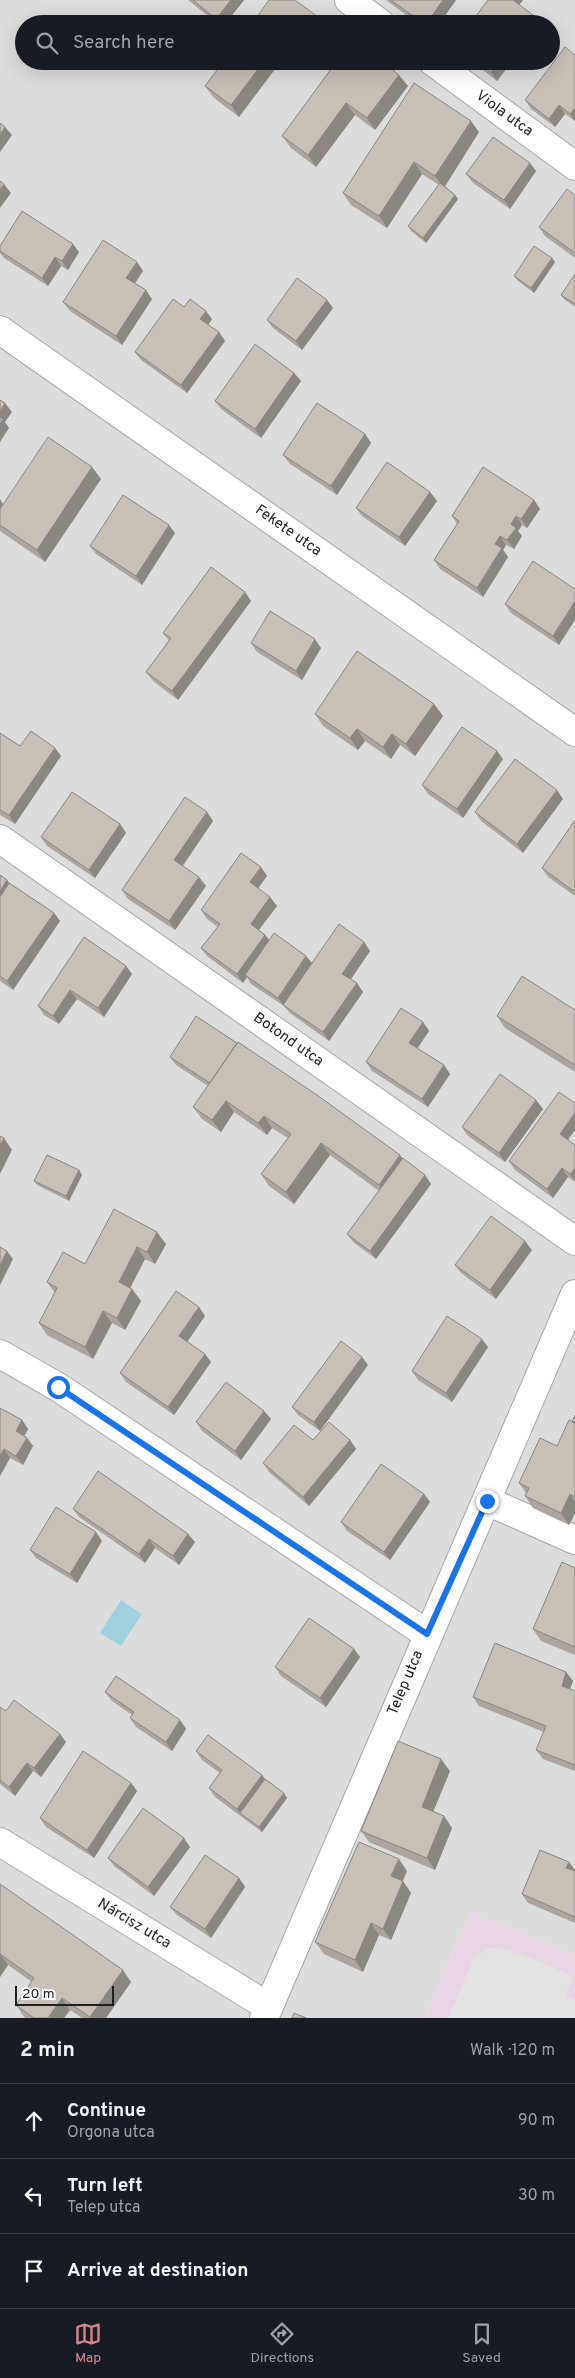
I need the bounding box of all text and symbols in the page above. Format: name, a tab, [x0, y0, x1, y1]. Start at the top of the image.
search box	[15, 15, 560, 70]
icon: search	[33, 29, 61, 57]
text: Search here	[73, 31, 175, 55]
street label: Viola utca	[472, 87, 536, 141]
street label: Fekete utca	[251, 501, 325, 561]
street label: Botond utca	[249, 1009, 327, 1071]
route start	[47, 1376, 70, 1399]
route end	[476, 1490, 499, 1513]
street label: Telep utca	[384, 1648, 428, 1718]
street label: Nárcisz utca	[94, 1895, 174, 1953]
scale bar	[15, 1983, 114, 2006]
text: 20 m	[22, 1986, 55, 2003]
text: 2 min	[20, 2037, 75, 2064]
text: Walk · 120 m	[470, 2041, 555, 2061]
text: Continue	[67, 2099, 146, 2123]
icon: ahead	[20, 2107, 48, 2135]
text: 90 m	[518, 2111, 555, 2131]
text: Orgona utca	[67, 2123, 155, 2143]
text: Turn left	[67, 2174, 143, 2198]
icon: left	[20, 2182, 48, 2210]
text: 30 m	[518, 2186, 555, 2206]
text: Telep utca	[67, 2198, 140, 2218]
icon: arrive	[20, 2257, 48, 2285]
text: Arrive at destination	[67, 2259, 248, 2283]
tab: Map	[74, 2320, 102, 2367]
tab: Directions	[250, 2320, 314, 2367]
tab: Saved	[462, 2320, 501, 2367]

